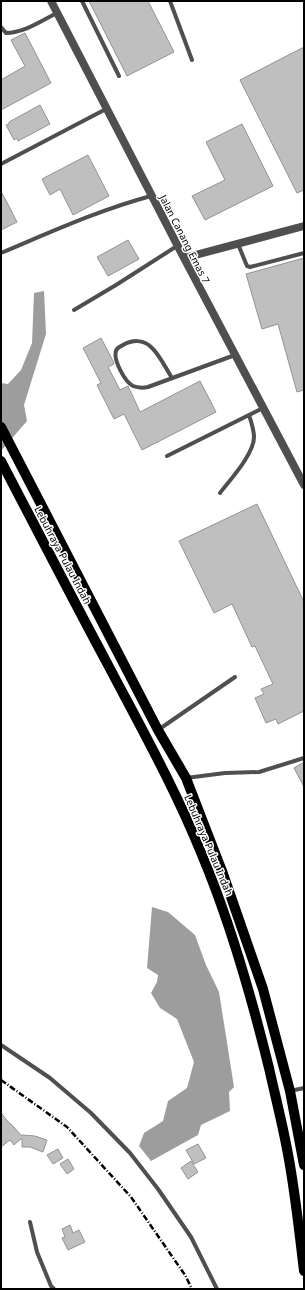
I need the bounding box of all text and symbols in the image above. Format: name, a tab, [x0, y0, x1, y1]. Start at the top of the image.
street label: Jalan Canang Emas 7	[156, 191, 214, 286]
street label: Lebuhraya Pulau Indah	[31, 504, 95, 606]
street label: Lebuhraya Pulau Indah	[181, 792, 237, 898]

